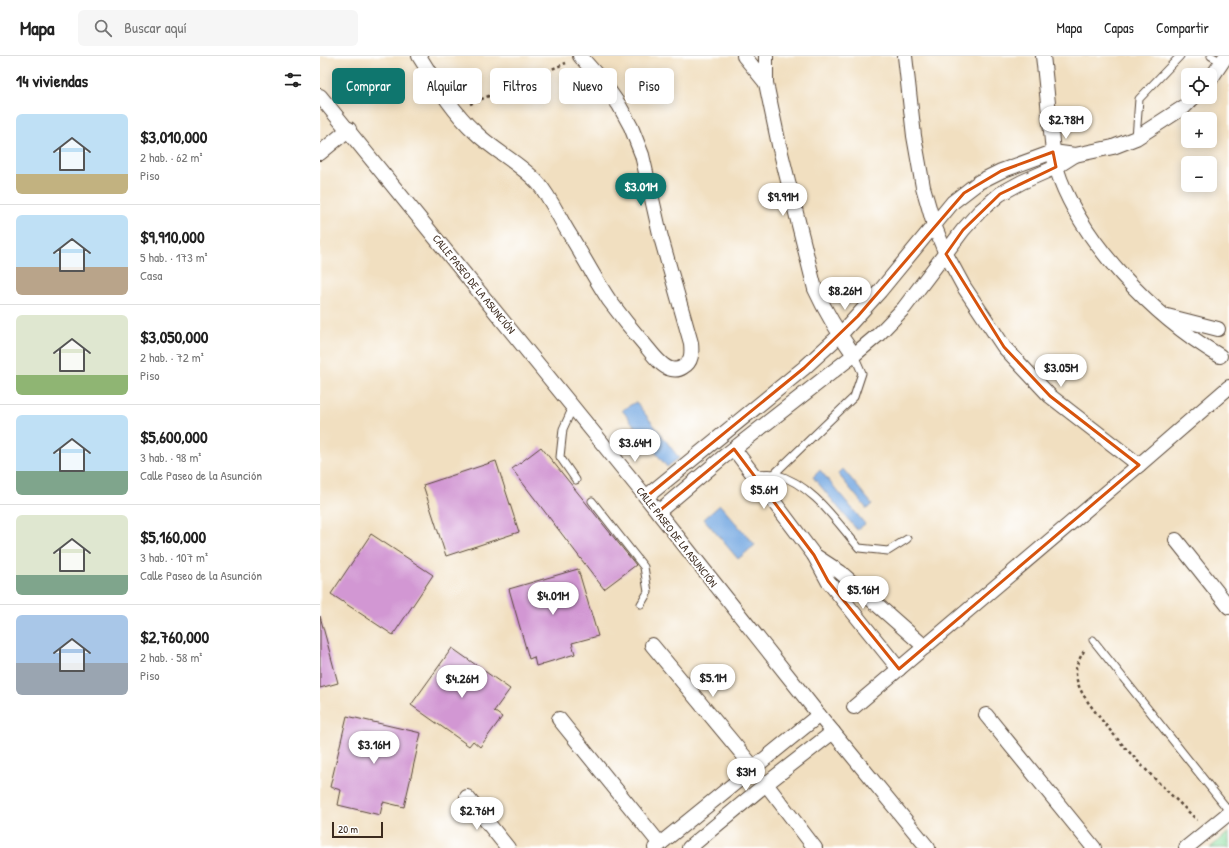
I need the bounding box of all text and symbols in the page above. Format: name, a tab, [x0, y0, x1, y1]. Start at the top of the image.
search box	[78, 10, 358, 46]
text: Mapa	[20, 15, 54, 41]
icon: search	[92, 17, 114, 39]
text: Buscar aquí	[124, 17, 187, 38]
text: Mapa	[1057, 18, 1082, 37]
text: Capas	[1104, 18, 1134, 37]
text: Compartir	[1156, 18, 1209, 37]
chip: Comprar	[332, 68, 405, 104]
chip: Alquilar	[413, 68, 482, 104]
chip: Filtros	[490, 68, 551, 104]
chip: Nuevo	[559, 68, 617, 104]
chip: Piso	[625, 68, 674, 104]
map controls	[1181, 68, 1217, 192]
button: locate	[1181, 68, 1217, 104]
text: 14 viviendas	[16, 69, 88, 92]
icon: filters	[282, 69, 304, 91]
pin: $2.78M	[1033, 106, 1099, 140]
text: $2.78M	[1048, 110, 1084, 128]
button: +	[1181, 112, 1217, 148]
text: $3,010,000	[140, 125, 207, 148]
icon: home	[48, 130, 96, 178]
text: 2 hab. · 62 m²	[140, 148, 202, 166]
button: −	[1181, 156, 1217, 192]
text: Piso	[140, 166, 159, 184]
pin: $3.01M	[608, 173, 674, 207]
text: $3.01M	[624, 177, 658, 195]
pin: $9.91M	[750, 183, 816, 217]
text: $9.91M	[767, 187, 799, 205]
text: $9,910,000	[140, 225, 205, 248]
icon: home	[48, 231, 96, 279]
street label: CALLE PASEO DE LA ASUNCIÓN	[430, 232, 518, 337]
text: 5 hab. · 173 m²	[140, 248, 208, 266]
text: Casa	[140, 266, 162, 284]
pin: $8.26M	[812, 277, 878, 311]
text: $8.26M	[828, 281, 862, 299]
text: $3,050,000	[140, 325, 208, 348]
icon: home	[48, 331, 96, 379]
text: 2 hab. · 72 m²	[140, 348, 204, 366]
pin: $3.05M	[1028, 354, 1094, 388]
text: $3.05M	[1044, 358, 1078, 376]
text: Piso	[140, 366, 159, 384]
text: $5,600,000	[140, 425, 208, 448]
pin: $3.64M	[602, 429, 668, 463]
icon: home	[48, 431, 96, 479]
text: $3.64M	[619, 433, 652, 451]
text: 3 hab. · 98 m²	[140, 448, 201, 466]
text: Calle Paseo de la Asunción	[140, 466, 262, 484]
pin: $5.6M	[736, 476, 792, 510]
text: $5.6M	[750, 480, 778, 498]
street label: CALLE PASEO DE LA ASUNCIÓN	[633, 484, 721, 590]
text: $5,160,000	[140, 525, 206, 548]
icon: home	[48, 531, 96, 579]
text: 3 hab. · 107 m²	[140, 548, 208, 566]
text: Calle Paseo de la Asunción	[140, 566, 262, 584]
pin: $5.16M	[830, 576, 896, 610]
text: $5.16M	[847, 580, 879, 598]
pin: $4.01M	[520, 582, 586, 616]
text: $4.01M	[537, 586, 569, 604]
text: $2,760,000	[140, 625, 209, 648]
icon: home	[48, 631, 96, 679]
text: 2 hab. · 58 m²	[140, 648, 202, 666]
pin: $5.1M	[685, 664, 741, 698]
pin: $4.26M	[429, 665, 495, 699]
text: Piso	[140, 666, 159, 684]
text: $5.1M	[699, 668, 727, 686]
text: $4.26M	[445, 669, 479, 687]
pin: $3.16M	[341, 731, 407, 765]
text: $3.16M	[358, 735, 390, 753]
pin: $3M	[727, 758, 765, 792]
text: $3M	[736, 762, 756, 780]
pin: $2.76M	[444, 797, 510, 831]
text: $2.76M	[460, 801, 494, 819]
scale bar	[332, 820, 383, 839]
text: 20 m	[338, 822, 358, 836]

